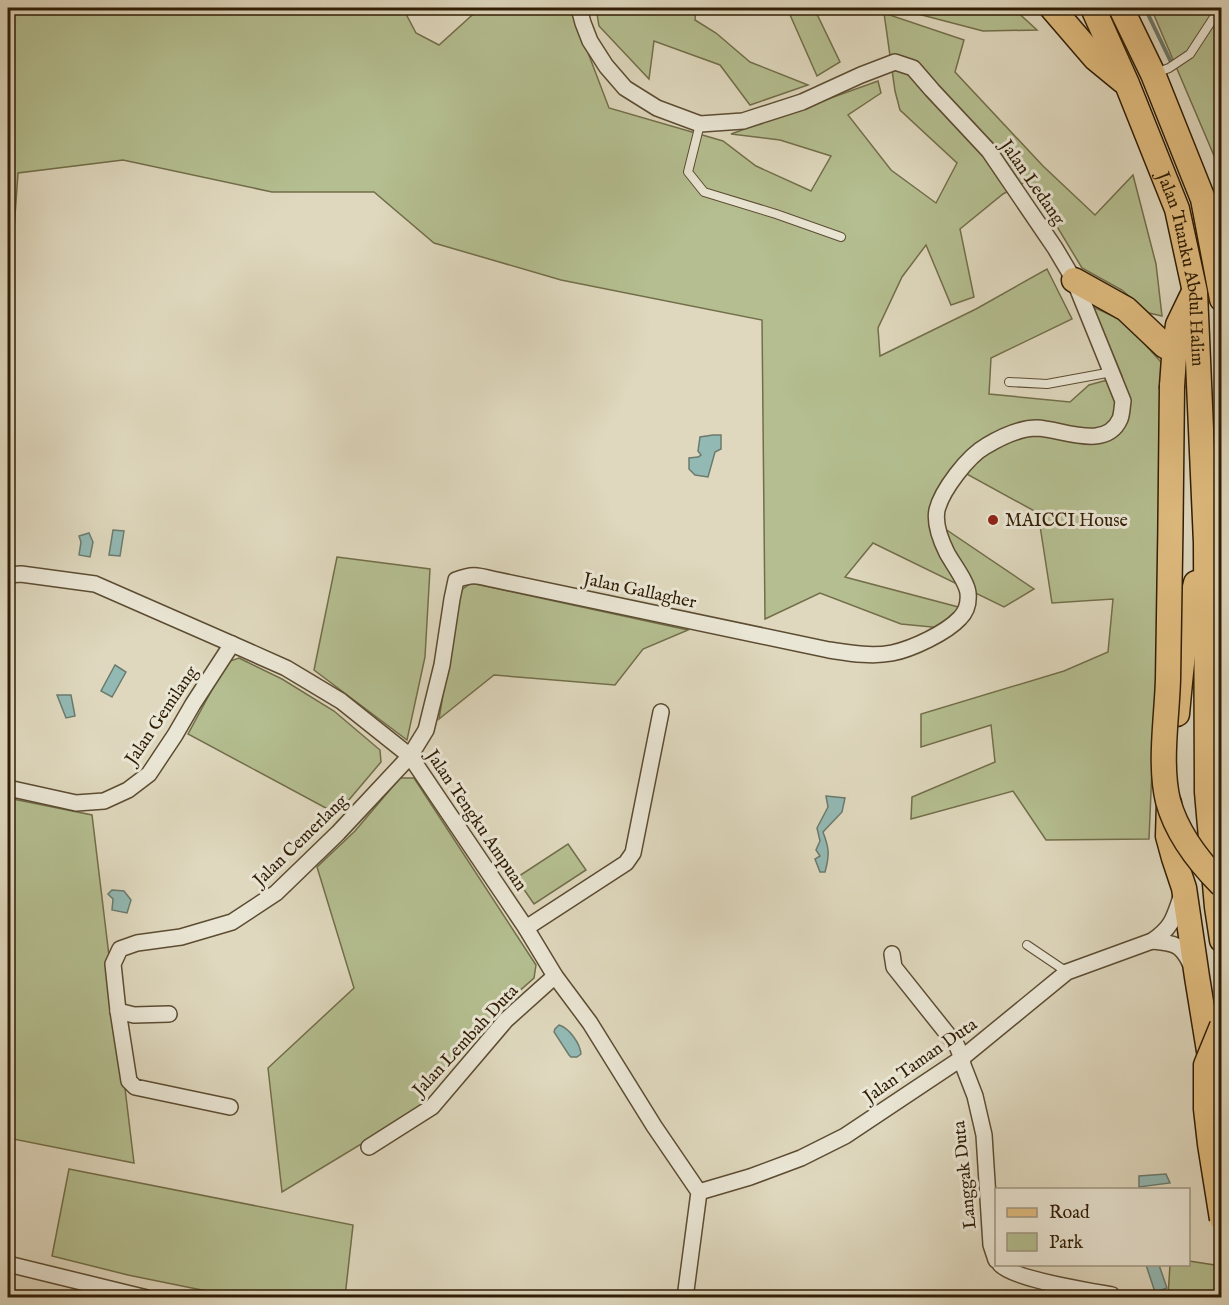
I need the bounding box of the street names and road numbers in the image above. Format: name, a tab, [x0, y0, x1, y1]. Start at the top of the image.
street label: Jalan Ledang	[993, 134, 1070, 230]
street label: Jalan Tuanku Abdul Halim	[1150, 167, 1208, 367]
street label: Jalan Gallagher	[579, 568, 699, 615]
street label: Jalan Gemilang	[120, 662, 204, 771]
street label: Jalan Tengku Ampuan	[419, 744, 532, 896]
street label: Jalan Cemerlang	[247, 790, 353, 893]
street label: Jalan Lembah Duta	[407, 980, 524, 1103]
street label: Jalan Taman Duta	[858, 1013, 982, 1110]
street label: Langgak Duta	[948, 1119, 983, 1230]

